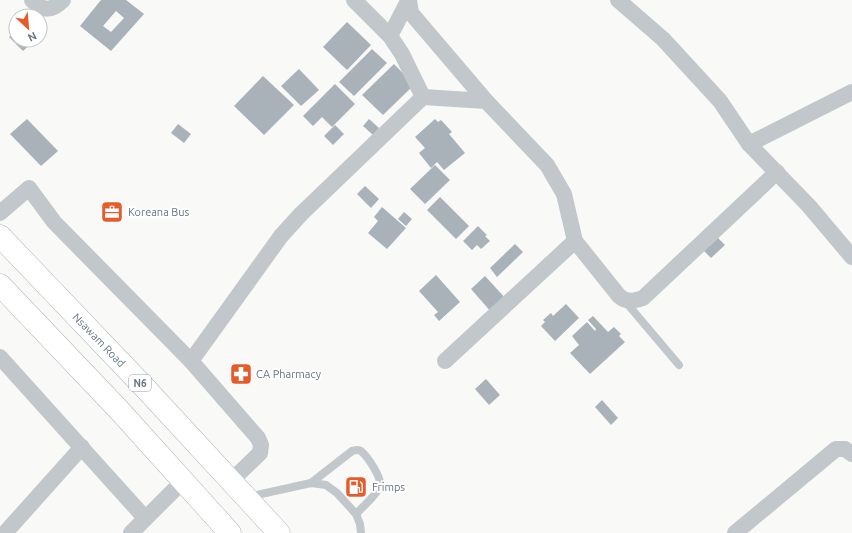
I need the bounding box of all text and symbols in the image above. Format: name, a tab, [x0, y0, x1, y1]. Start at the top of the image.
north arrow	[8, 8, 48, 48]
text: N	[26, 30, 39, 44]
office icon: Koreana Bus	[99, 199, 125, 225]
place label: Koreana Bus	[128, 206, 190, 218]
street label: Nsawam Road	[70, 311, 128, 369]
pharmacy icon: CA Pharmacy	[228, 361, 254, 387]
place label: CA Pharmacy	[256, 368, 322, 380]
road number: N6	[129, 375, 151, 391]
fuel station icon: Frimps	[343, 474, 369, 500]
place label: Frimps	[372, 481, 405, 493]

